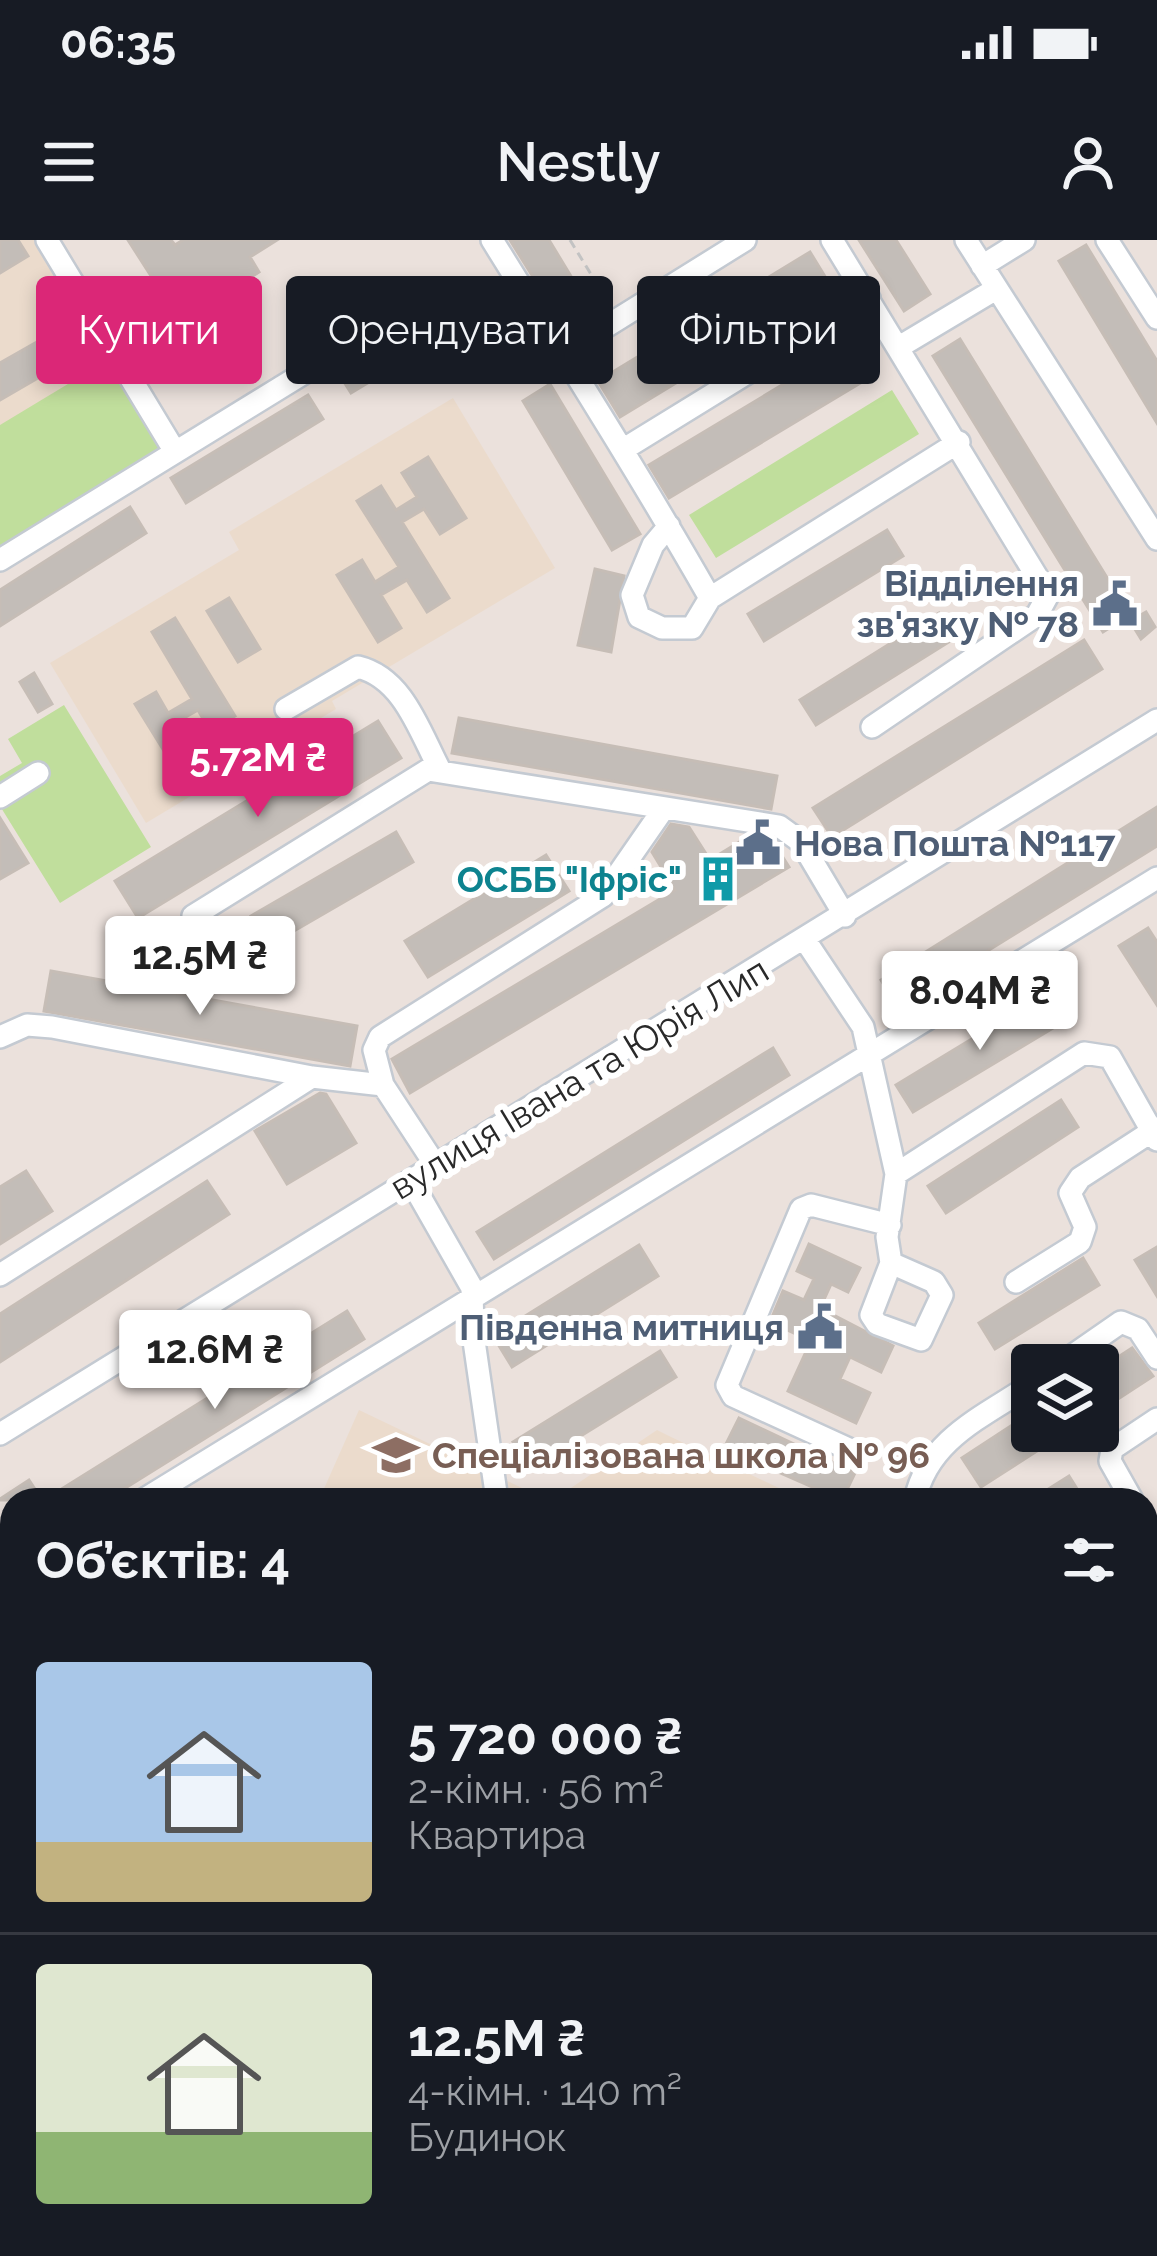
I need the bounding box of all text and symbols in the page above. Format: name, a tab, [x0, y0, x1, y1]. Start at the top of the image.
text: 06:35	[60, 16, 176, 69]
icon: menu	[36, 129, 102, 195]
icon: person	[1055, 129, 1121, 195]
text: Nestly	[497, 130, 660, 194]
chip: Купити	[36, 276, 262, 384]
chip: Орендувати	[286, 276, 613, 384]
chip: Фільтри	[637, 276, 880, 384]
place label: Відділення зв'язку № 78	[856, 562, 1079, 645]
public building icon: Відділення зв'язку № 78	[1090, 579, 1140, 629]
pin: 5.72M ₴	[147, 718, 369, 820]
text: 5.72M ₴	[189, 734, 327, 780]
public building icon: Нова Пошта №117	[733, 818, 783, 868]
place label: Нова Пошта №117	[794, 822, 1116, 864]
building icon: ОСББ "Іфріс"	[693, 854, 743, 904]
place label: ОСББ "Іфріс"	[457, 858, 682, 900]
pin: 12.5M ₴	[89, 916, 311, 1018]
text: 12.5M ₴	[132, 932, 268, 978]
street label: вулиця Івана та Юрія Лип	[382, 948, 776, 1208]
pin: 8.04M ₴	[869, 951, 1091, 1053]
text: 8.04M ₴	[909, 967, 1051, 1013]
public building icon: Південна митниця	[795, 1302, 845, 1352]
place label: Південна митниця	[459, 1306, 784, 1348]
pin: 12.6M ₴	[104, 1310, 326, 1412]
text: 12.6M ₴	[146, 1326, 284, 1372]
map controls	[1011, 1344, 1119, 1452]
button: layers	[1011, 1344, 1119, 1452]
school or university icon: Спеціалізована школа № 96	[371, 1430, 421, 1480]
place label: Спеціалізована школа № 96	[432, 1434, 930, 1476]
icon: filters	[1056, 1527, 1122, 1593]
text: Об’єктів: 4	[36, 1530, 290, 1590]
text: 5 720 000 ₴	[408, 1706, 683, 1766]
icon: home	[132, 1710, 276, 1854]
text: 2-кімн. · 56 m²	[408, 1766, 664, 1812]
text: Квартира	[408, 1812, 586, 1858]
text: 12.5M ₴	[408, 2008, 585, 2068]
icon: home	[132, 2012, 276, 2156]
text: 4-кімн. · 140 m²	[408, 2068, 682, 2114]
text: Будинок	[408, 2114, 567, 2160]

